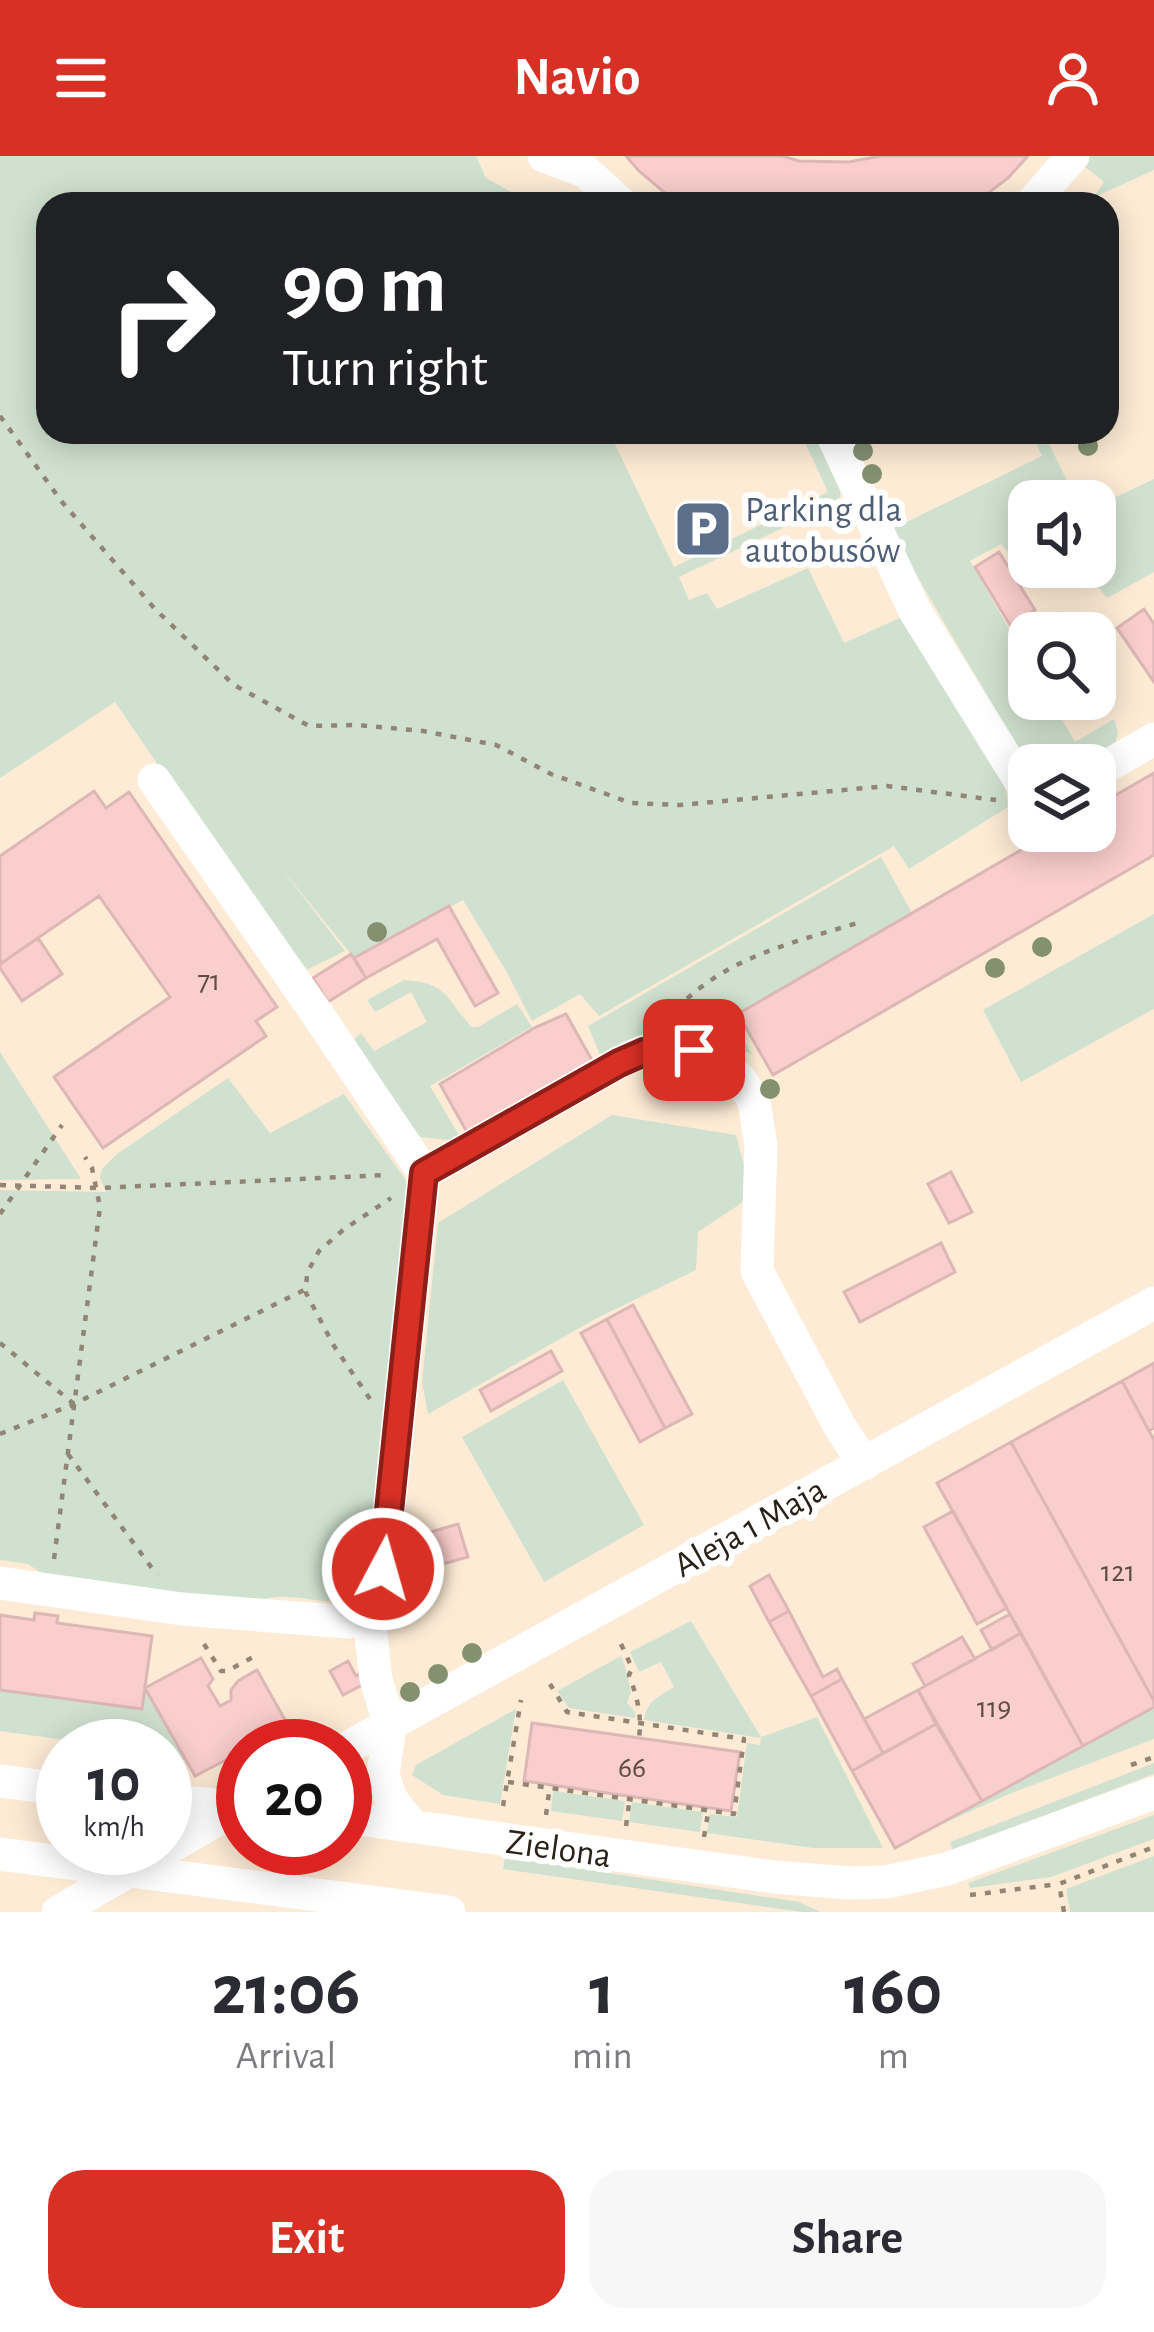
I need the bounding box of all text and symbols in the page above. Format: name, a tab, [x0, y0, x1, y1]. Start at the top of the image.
icon: menu	[48, 45, 114, 111]
icon: person	[1040, 45, 1106, 111]
text: Navio	[513, 51, 641, 105]
icon: right	[84, 240, 240, 396]
text: 90 m	[282, 244, 447, 328]
text: Turn right	[282, 342, 488, 396]
map controls	[1008, 480, 1116, 852]
button: sound	[1008, 480, 1116, 588]
place label: Parking dla autobusów	[745, 492, 902, 569]
parking icon: Parking dla autobusów	[672, 498, 734, 560]
button: search	[1008, 612, 1116, 720]
button: layers	[1008, 744, 1116, 852]
house number: 71	[198, 966, 220, 996]
pin	[643, 999, 745, 1101]
icon: arrive	[661, 1017, 727, 1083]
street label: Aleja 1 Maja	[668, 1471, 832, 1584]
position arrow	[320, 1506, 446, 1632]
house number: 121	[1101, 1557, 1135, 1587]
house number: 119	[977, 1693, 1011, 1723]
speed limit sign: 20	[216, 1719, 372, 1875]
text: 10	[88, 1752, 140, 1812]
house number: 66	[618, 1753, 646, 1783]
text: km/h	[83, 1812, 145, 1842]
street label: Zielona	[504, 1824, 614, 1874]
text: 21:06	[212, 1955, 360, 2027]
text: 1	[589, 1955, 615, 2027]
text: 160	[844, 1955, 942, 2027]
text: Arrival	[236, 2037, 336, 2076]
text: min	[572, 2037, 633, 2076]
text: m	[878, 2037, 909, 2076]
button: Exit	[48, 2170, 565, 2308]
button: Share	[589, 2170, 1106, 2308]

